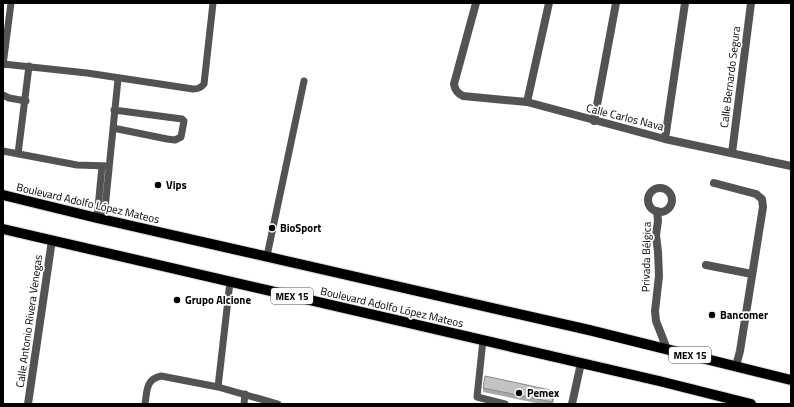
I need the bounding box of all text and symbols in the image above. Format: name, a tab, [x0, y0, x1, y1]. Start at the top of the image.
street label: Calle Bernardo Segura	[716, 25, 744, 129]
street label: Calle Carlos Nava	[585, 100, 666, 134]
place label: Vips	[166, 177, 187, 193]
street label: Boulevard Adolfo López Mateos	[15, 179, 161, 227]
marker: Vips	[153, 180, 163, 190]
place label: BioSport	[280, 220, 321, 236]
street label: Privada Bélgica	[637, 221, 655, 292]
marker: BioSport	[267, 223, 277, 233]
street label: Calle Antonio Rivera Venegas	[12, 253, 46, 389]
street label: Boulevard Adolfo López Mateos	[319, 283, 465, 331]
road number: MEX 15	[271, 288, 313, 304]
place label: Grupo Alcione	[185, 292, 251, 308]
marker: Grupo Alcione	[172, 295, 182, 305]
place label: Bancomer	[720, 307, 768, 323]
marker: Bancomer	[707, 310, 717, 320]
road number: MEX 15	[669, 347, 711, 363]
place label: Pemex	[527, 385, 560, 401]
marker: Pemex	[514, 388, 524, 398]

